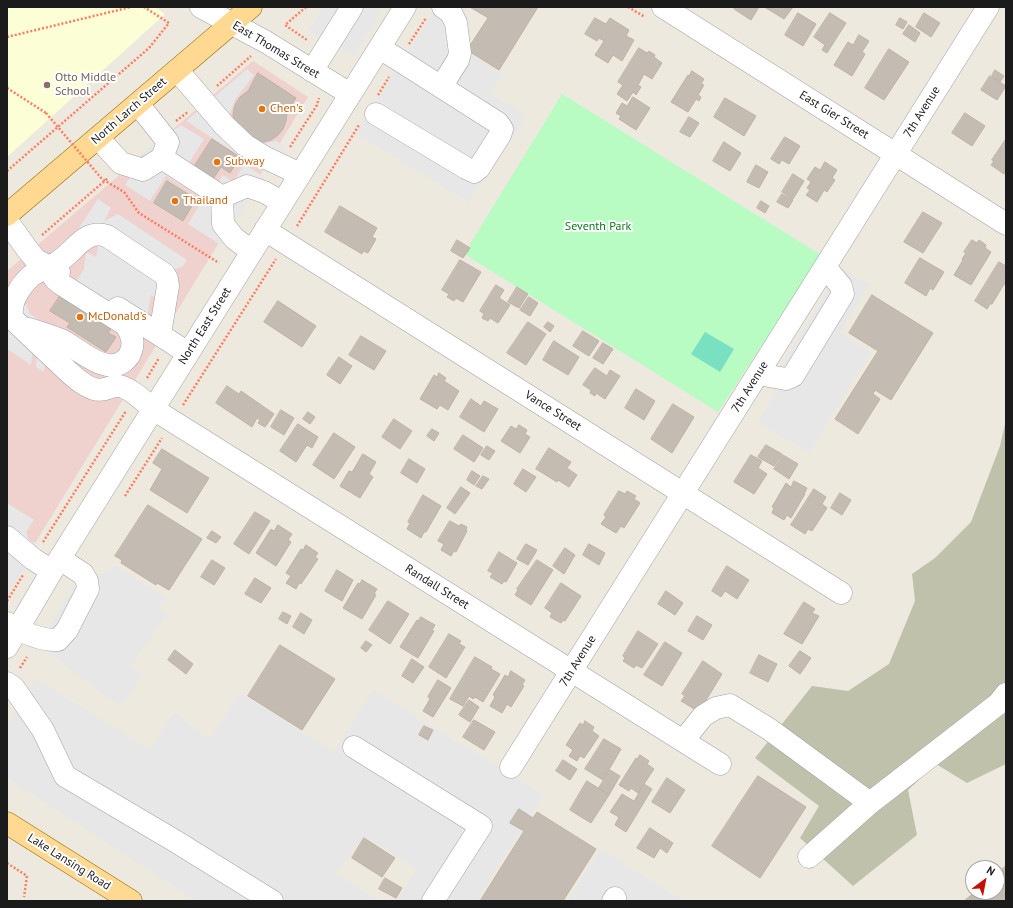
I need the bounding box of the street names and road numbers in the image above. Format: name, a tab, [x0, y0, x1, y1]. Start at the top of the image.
street label: East Thomas Street	[230, 18, 322, 82]
street label: North Larch Street	[89, 75, 169, 147]
street label: 7th Avenue	[901, 84, 943, 140]
street label: East Gier Street	[797, 88, 871, 142]
street label: North East Street	[176, 285, 234, 367]
street label: 7th Avenue	[729, 359, 771, 415]
street label: Vance Street	[522, 388, 584, 434]
street label: Randall Street	[402, 562, 472, 612]
street label: 7th Avenue	[557, 633, 599, 689]
street label: Lake Lansing Road	[25, 831, 113, 893]

